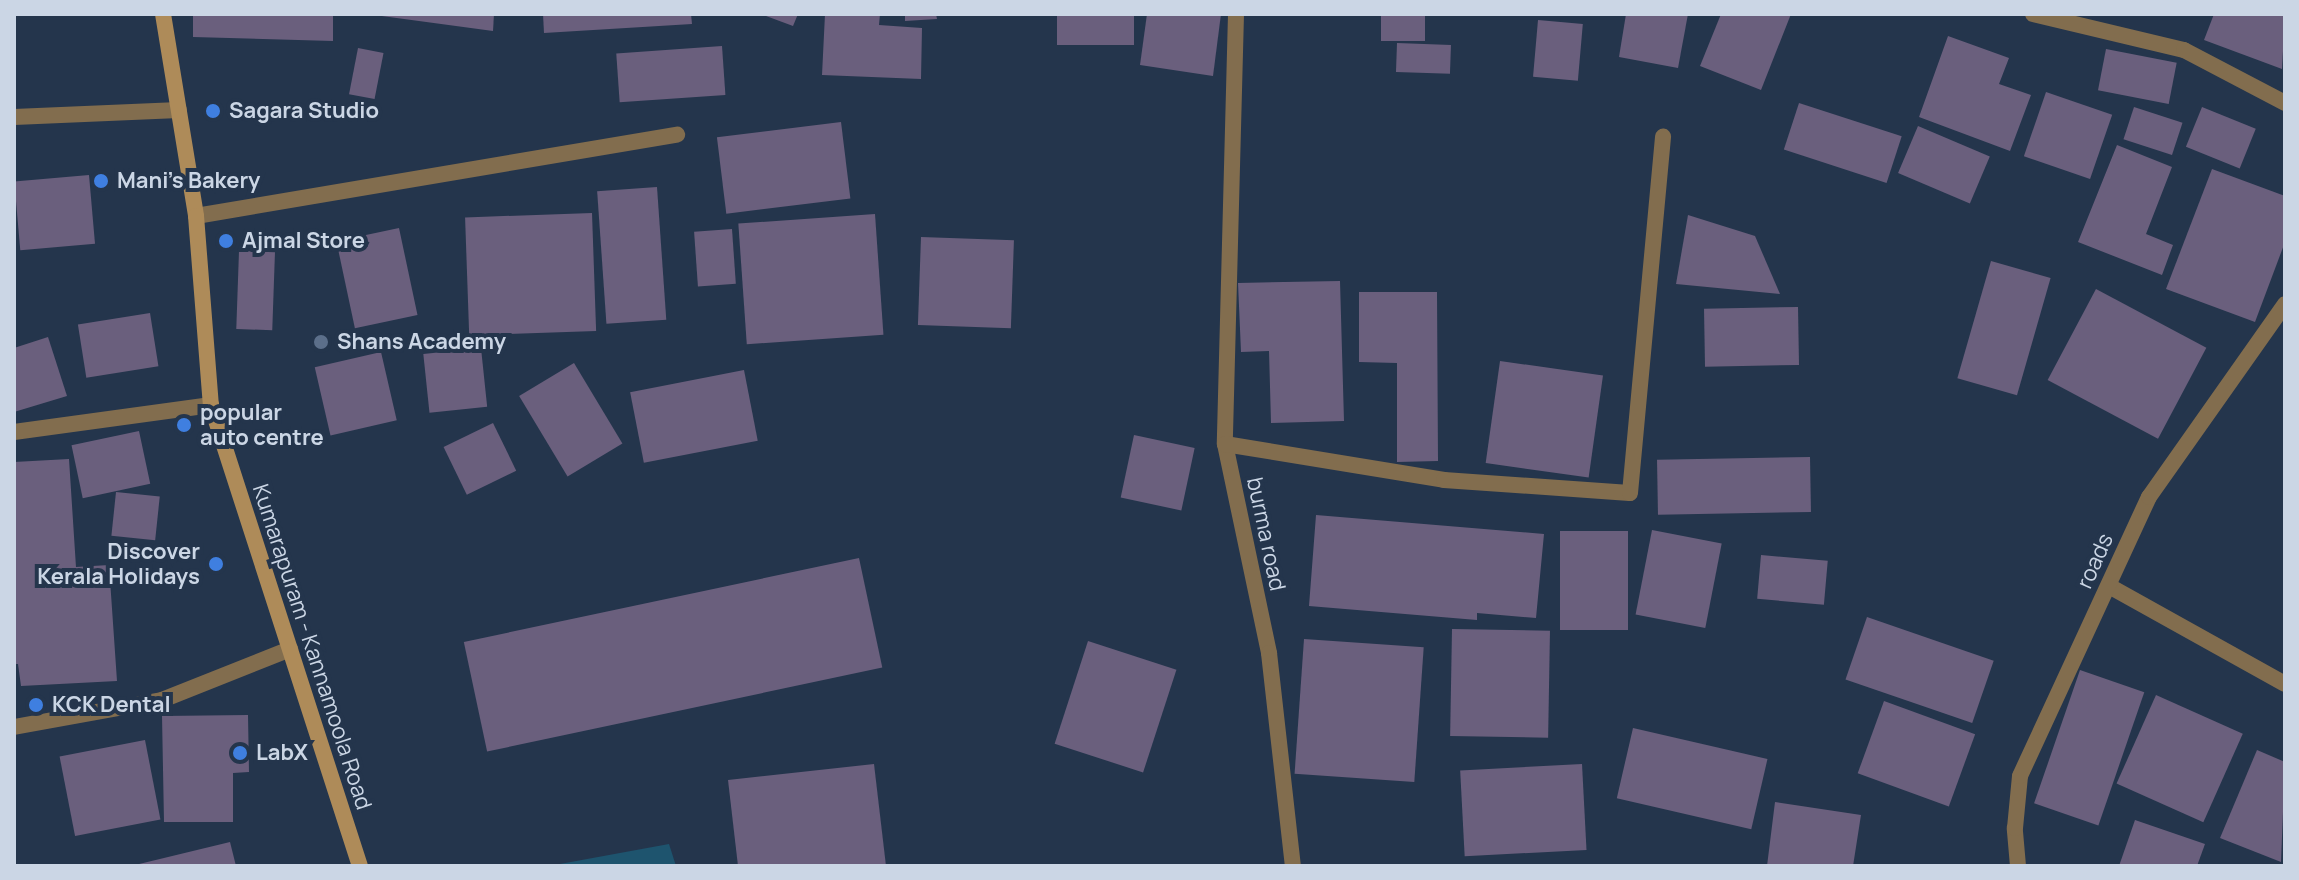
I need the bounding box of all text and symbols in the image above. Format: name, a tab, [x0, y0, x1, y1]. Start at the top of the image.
place label: Sagara Studio	[229, 98, 379, 124]
marker: Sagara Studio	[204, 102, 222, 120]
place label: Mani's Bakery	[117, 168, 260, 194]
marker: Mani's Bakery	[92, 172, 110, 190]
place label: Ajmal Store	[242, 228, 365, 254]
marker: Ajmal Store	[217, 232, 235, 250]
place label: Shans Academy	[337, 329, 506, 355]
marker: Shans Academy	[312, 333, 330, 351]
place label: popular auto centre	[200, 399, 324, 450]
marker: popular auto centre	[175, 416, 193, 434]
street label: burma road	[1241, 475, 1291, 593]
street label: Kumarapuram - Kannamoola Road	[247, 481, 377, 813]
street label: roads	[2071, 529, 2119, 593]
place label: Discover Kerala Holidays	[37, 538, 200, 590]
marker: Discover Kerala Holidays	[207, 555, 225, 573]
place label: KCK Dental	[52, 692, 171, 718]
marker: KCK Dental	[27, 696, 45, 714]
place label: LabX	[256, 740, 308, 766]
marker: LabX	[231, 744, 249, 762]

